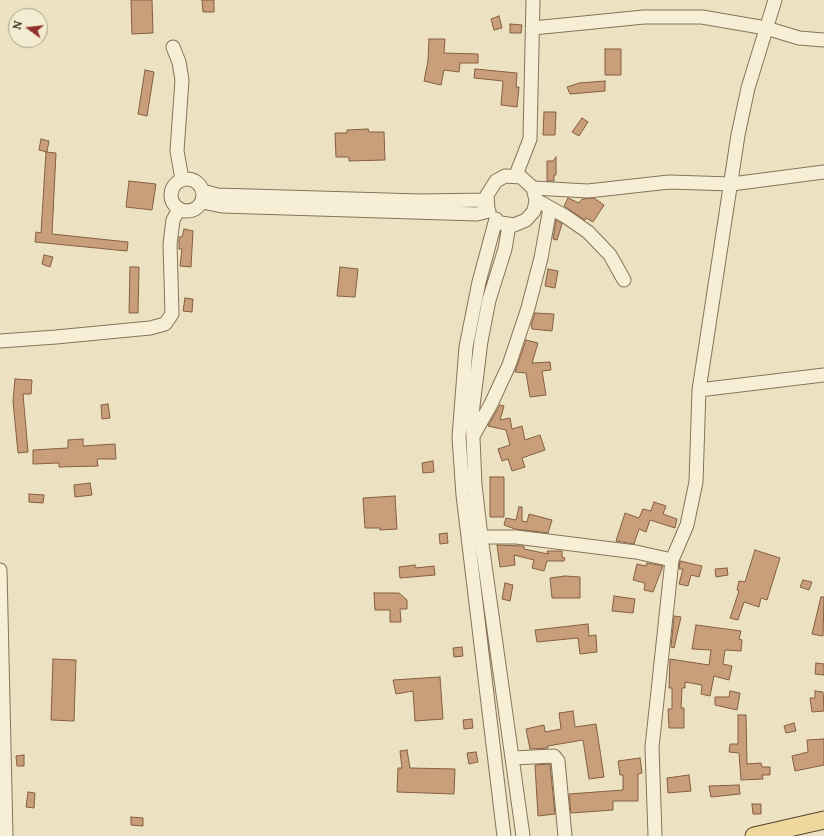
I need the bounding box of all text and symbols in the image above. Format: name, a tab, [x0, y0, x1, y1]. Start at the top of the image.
north arrow	[8, 8, 48, 48]
text: N	[10, 19, 25, 31]

